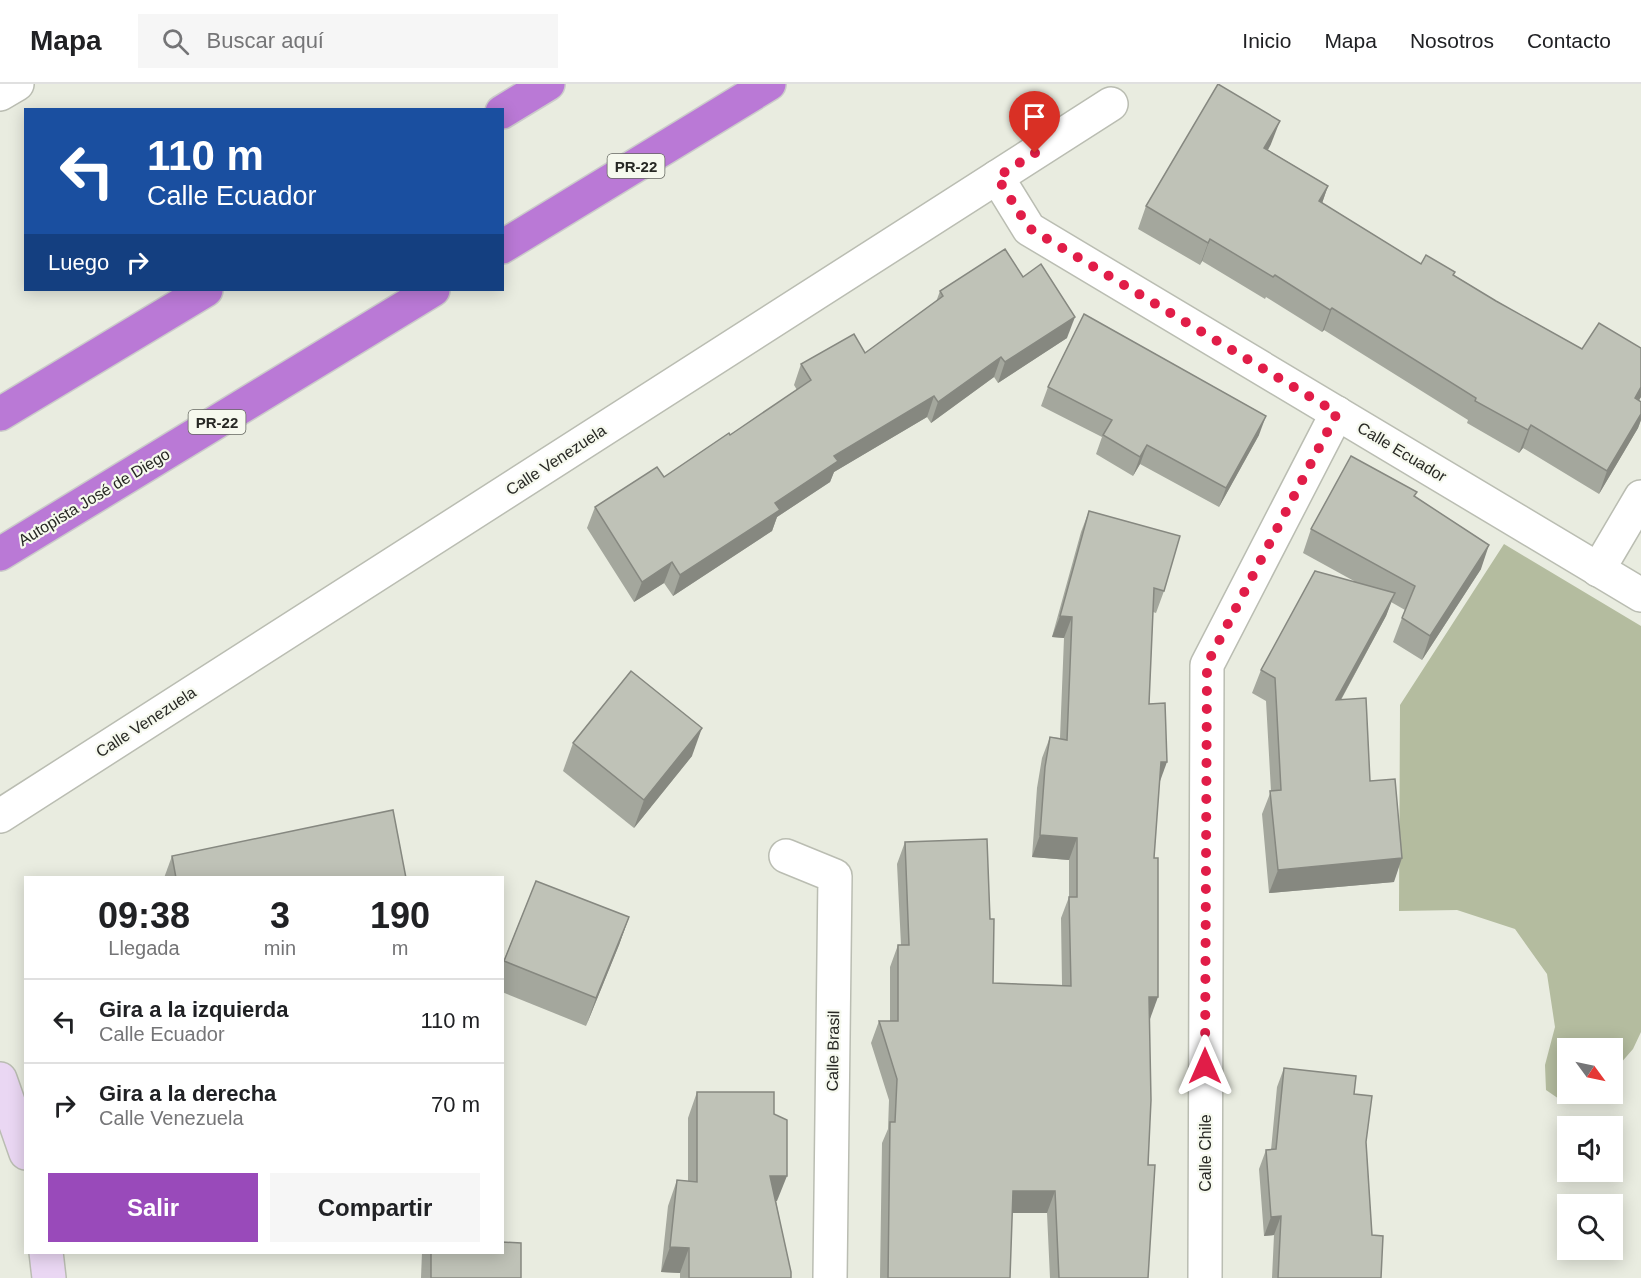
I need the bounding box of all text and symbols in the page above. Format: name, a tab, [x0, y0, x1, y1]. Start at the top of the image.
search box	[138, 14, 558, 68]
text: Mapa	[30, 25, 102, 56]
icon: search	[159, 25, 192, 58]
text: Buscar aquí	[207, 28, 324, 53]
text: Inicio	[1242, 29, 1291, 52]
text: Mapa	[1324, 29, 1377, 52]
text: Nosotros	[1410, 29, 1494, 52]
text: Contacto	[1527, 29, 1611, 52]
pin	[1009, 91, 1060, 153]
icon: arrive	[1018, 100, 1051, 133]
icon: left	[48, 132, 126, 210]
text: 110 m	[147, 132, 264, 179]
road number: PR-22	[608, 154, 664, 178]
text: Calle Ecuador	[147, 181, 317, 211]
icon: right	[121, 246, 154, 279]
text: Luego	[48, 250, 109, 275]
road number: PR-22	[188, 410, 246, 434]
street label: Calle Ecuador	[1355, 419, 1450, 486]
street label: Calle Venezuela	[503, 421, 609, 499]
street label: Autopista José de Diego	[15, 445, 173, 549]
street label: Calle Venezuela	[93, 683, 199, 761]
text: 09:38	[98, 895, 190, 936]
text: 3	[270, 895, 290, 936]
text: 190	[370, 895, 430, 936]
text: Llegada	[108, 937, 180, 959]
text: min	[264, 937, 296, 959]
text: m	[392, 937, 408, 959]
text: Gira a la izquierda	[99, 997, 289, 1022]
icon: left	[48, 1005, 81, 1038]
text: 110 m	[420, 1008, 480, 1033]
street label: Calle Brasil	[824, 1010, 842, 1092]
text: Calle Ecuador	[99, 1023, 225, 1045]
position arrow	[1173, 1034, 1237, 1098]
north arrow	[1557, 1038, 1623, 1104]
map controls	[1557, 1038, 1623, 1260]
text: Gira a la derecha	[99, 1081, 276, 1106]
icon: right	[48, 1089, 81, 1122]
text: 70 m	[431, 1092, 480, 1117]
text: Calle Venezuela	[99, 1107, 244, 1129]
street label: Calle Chile	[1197, 1114, 1214, 1192]
button: sound	[1557, 1116, 1623, 1182]
button: Salir	[48, 1173, 258, 1242]
button: Compartir	[270, 1173, 480, 1242]
button: search	[1557, 1194, 1623, 1260]

